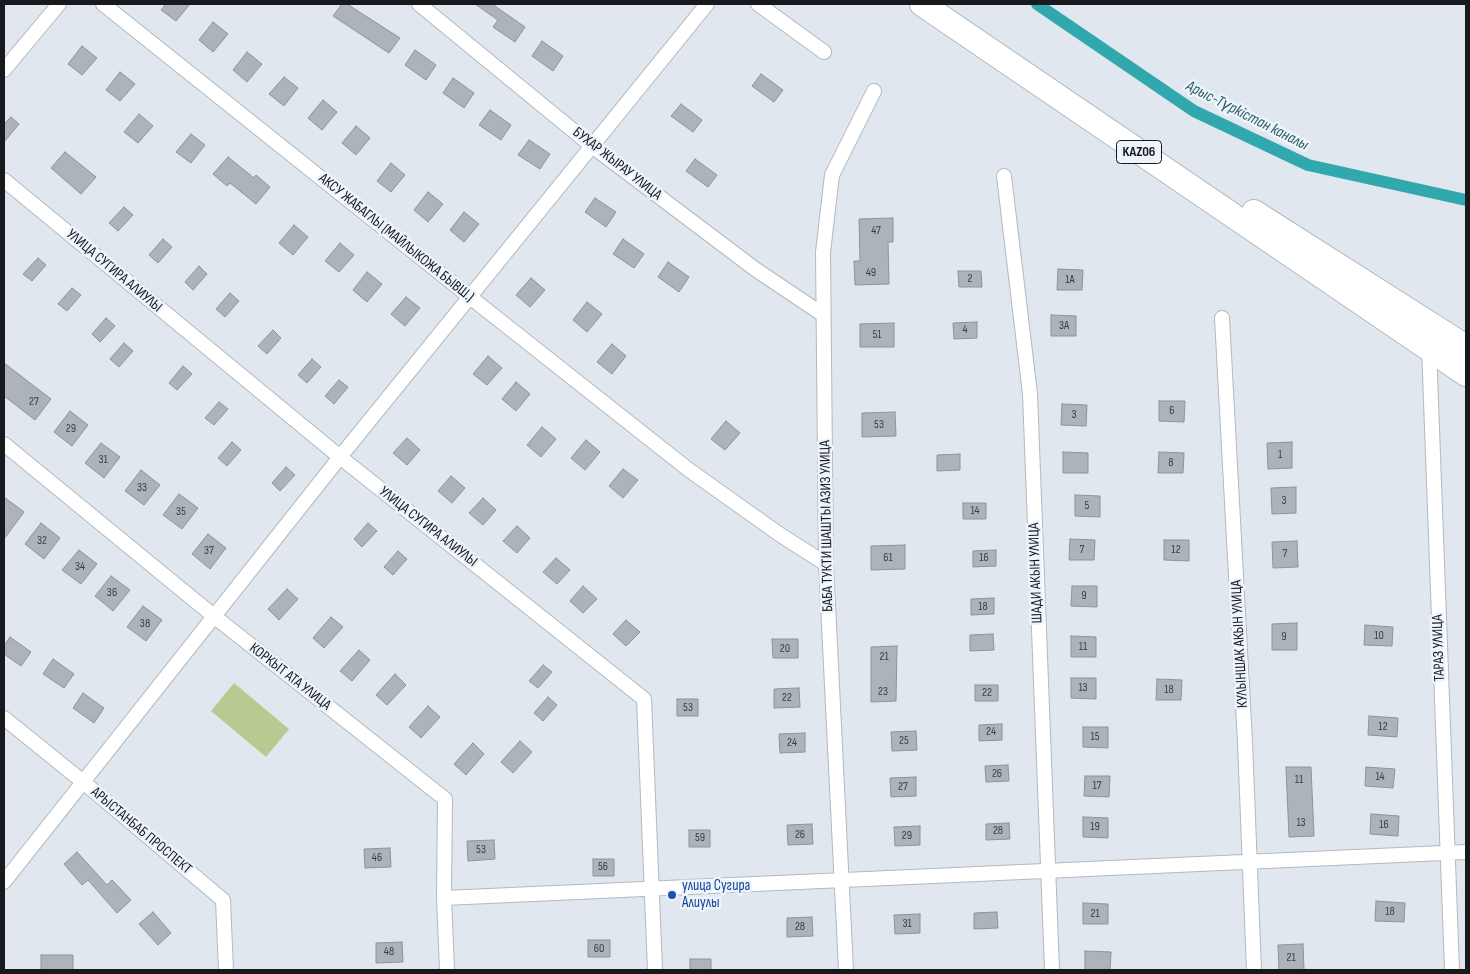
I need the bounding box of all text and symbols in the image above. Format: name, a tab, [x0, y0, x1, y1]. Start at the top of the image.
water label: Арыс-Түркістан каналы	[1183, 77, 1311, 155]
street label: БУХАР ЖЫРАУ УЛИЦА	[569, 124, 665, 204]
road number: KАZ06	[1116, 140, 1162, 163]
street label: АКСУ ЖАБАГЛЫ (МАЙЛЫКОЖА БЫВШ.)	[315, 170, 477, 306]
house number: 47	[871, 224, 881, 238]
street label: УЛИЦА СУГИРА АЛИУЛЫ	[62, 226, 166, 316]
house number: 49	[866, 266, 876, 280]
house number: 2	[968, 272, 972, 286]
house number: 1А	[1065, 273, 1075, 287]
house number: 3А	[1059, 319, 1069, 333]
house number: 4	[962, 323, 968, 337]
house number: 51	[872, 328, 882, 342]
house number: 27	[29, 395, 39, 409]
house number: 6	[1169, 404, 1175, 418]
house number: 3	[1071, 408, 1077, 422]
house number: 53	[874, 418, 884, 432]
house number: 29	[66, 422, 76, 436]
street label: БАБА ТУКТИ ШАШТЫ АЗИЗ УЛИЦА	[817, 440, 837, 612]
house number: 1	[1278, 448, 1282, 462]
house number: 31	[98, 453, 108, 467]
house number: 8	[1168, 456, 1174, 470]
house number: 33	[137, 481, 147, 495]
street label: УЛИЦА СУГИРА АЛИУЛЫ	[375, 483, 481, 571]
house number: 3	[1281, 494, 1287, 508]
house number: 5	[1085, 499, 1089, 513]
house number: 14	[970, 504, 980, 518]
house number: 35	[176, 505, 186, 519]
street label: ШАДИ АКЫН УЛИЦА	[1025, 522, 1047, 624]
house number: 32	[37, 534, 47, 548]
house number: 7	[1080, 543, 1084, 557]
house number: 12	[1171, 543, 1181, 557]
house number: 37	[204, 544, 214, 558]
house number: 7	[1283, 547, 1287, 561]
house number: 61	[883, 551, 893, 565]
house number: 16	[979, 551, 989, 565]
house number: 34	[75, 560, 85, 574]
street label: КУЛЫНШАК АКЫН УЛИЦА	[1228, 580, 1252, 708]
house number: 36	[107, 586, 117, 600]
house number: 9	[1081, 589, 1087, 603]
house number: 18	[978, 600, 988, 614]
street label: ТАРАЗ УЛИЦА	[1429, 614, 1449, 682]
house number: 38	[140, 617, 150, 631]
house number: 10	[1374, 629, 1384, 643]
house number: 9	[1281, 630, 1287, 644]
street label: КОРКЫТ АТА УЛИЦА	[246, 639, 334, 715]
house number: 11	[1079, 640, 1087, 654]
house number: 20	[780, 642, 790, 656]
house number: 21	[879, 650, 889, 664]
house number: 13	[1078, 681, 1088, 695]
house number: 18	[1164, 683, 1174, 697]
house number: 23	[878, 685, 888, 699]
house number: 22	[982, 686, 992, 700]
house number: 22	[782, 691, 792, 705]
house number: 53	[683, 701, 693, 715]
house number: 12	[1378, 720, 1388, 734]
house number: 24	[986, 725, 996, 739]
house number: 15	[1090, 730, 1100, 744]
house number: 25	[899, 734, 909, 748]
house number: 24	[787, 736, 797, 750]
house number: 26	[992, 767, 1002, 781]
house number: 14	[1375, 770, 1385, 784]
house number: 11	[1295, 773, 1303, 787]
house number: 17	[1093, 779, 1101, 793]
house number: 27	[898, 780, 908, 794]
street label: АРЫСТАНБАБ ПРОСПЕКТ	[87, 784, 195, 878]
house number: 13	[1296, 816, 1306, 830]
house number: 16	[1379, 818, 1389, 832]
house number: 19	[1090, 820, 1100, 834]
house number: 28	[993, 824, 1003, 838]
house number: 26	[795, 828, 805, 842]
house number: 29	[902, 829, 912, 843]
house number: 59	[695, 831, 705, 845]
house number: 53	[476, 843, 486, 857]
house number: 46	[372, 851, 382, 865]
house number: 56	[598, 860, 608, 874]
place label: улица Сугира Алиулы	[682, 877, 750, 912]
marker: улица Сугира Алиулы	[666, 889, 678, 901]
house number: 18	[1385, 905, 1395, 919]
house number: 21	[1090, 907, 1100, 921]
house number: 31	[902, 917, 912, 931]
house number: 28	[795, 920, 805, 934]
house number: 60	[594, 942, 604, 956]
house number: 48	[384, 945, 394, 959]
house number: 21	[1286, 951, 1296, 965]

